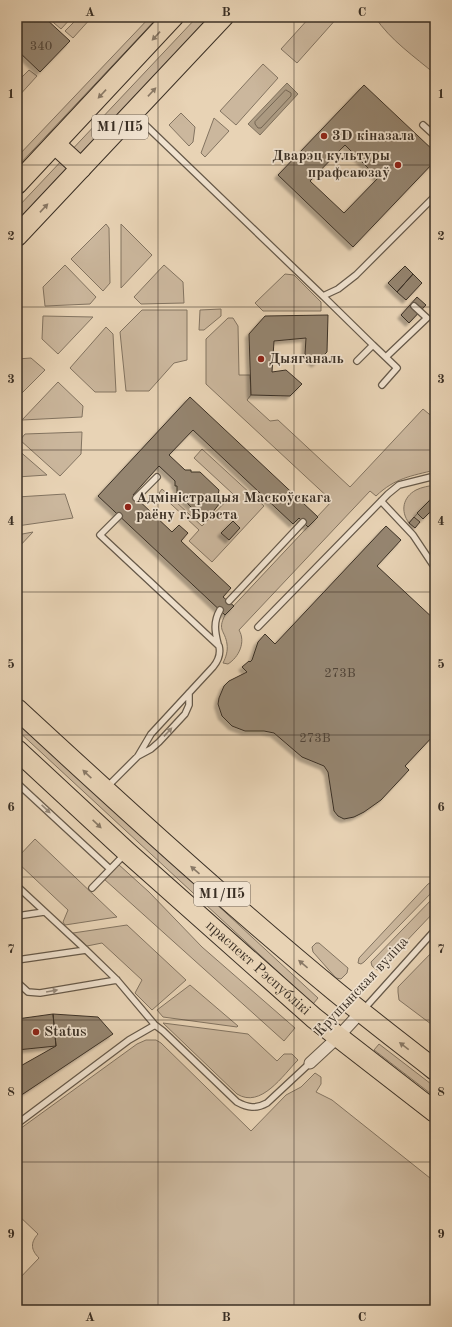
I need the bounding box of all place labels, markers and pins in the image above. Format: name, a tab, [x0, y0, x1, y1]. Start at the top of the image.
place label: 3D кіназала	[332, 129, 415, 144]
marker: 3D кіназала	[319, 131, 329, 141]
place label: Дварэц культуры прафсаюзаў	[272, 149, 390, 181]
marker: Дварэц культуры прафсаюзаў	[393, 160, 403, 170]
place label: Дыяганаль	[269, 352, 344, 367]
marker: Дыяганаль	[256, 354, 266, 364]
place label: Адміністрацыя Маскоўскага раёну г.Брэста	[136, 491, 331, 523]
marker: Адміністрацыя Маскоўскага раёну г.Брэста	[123, 502, 133, 512]
place label: Status	[44, 1025, 87, 1040]
marker: Status	[31, 1027, 41, 1037]

